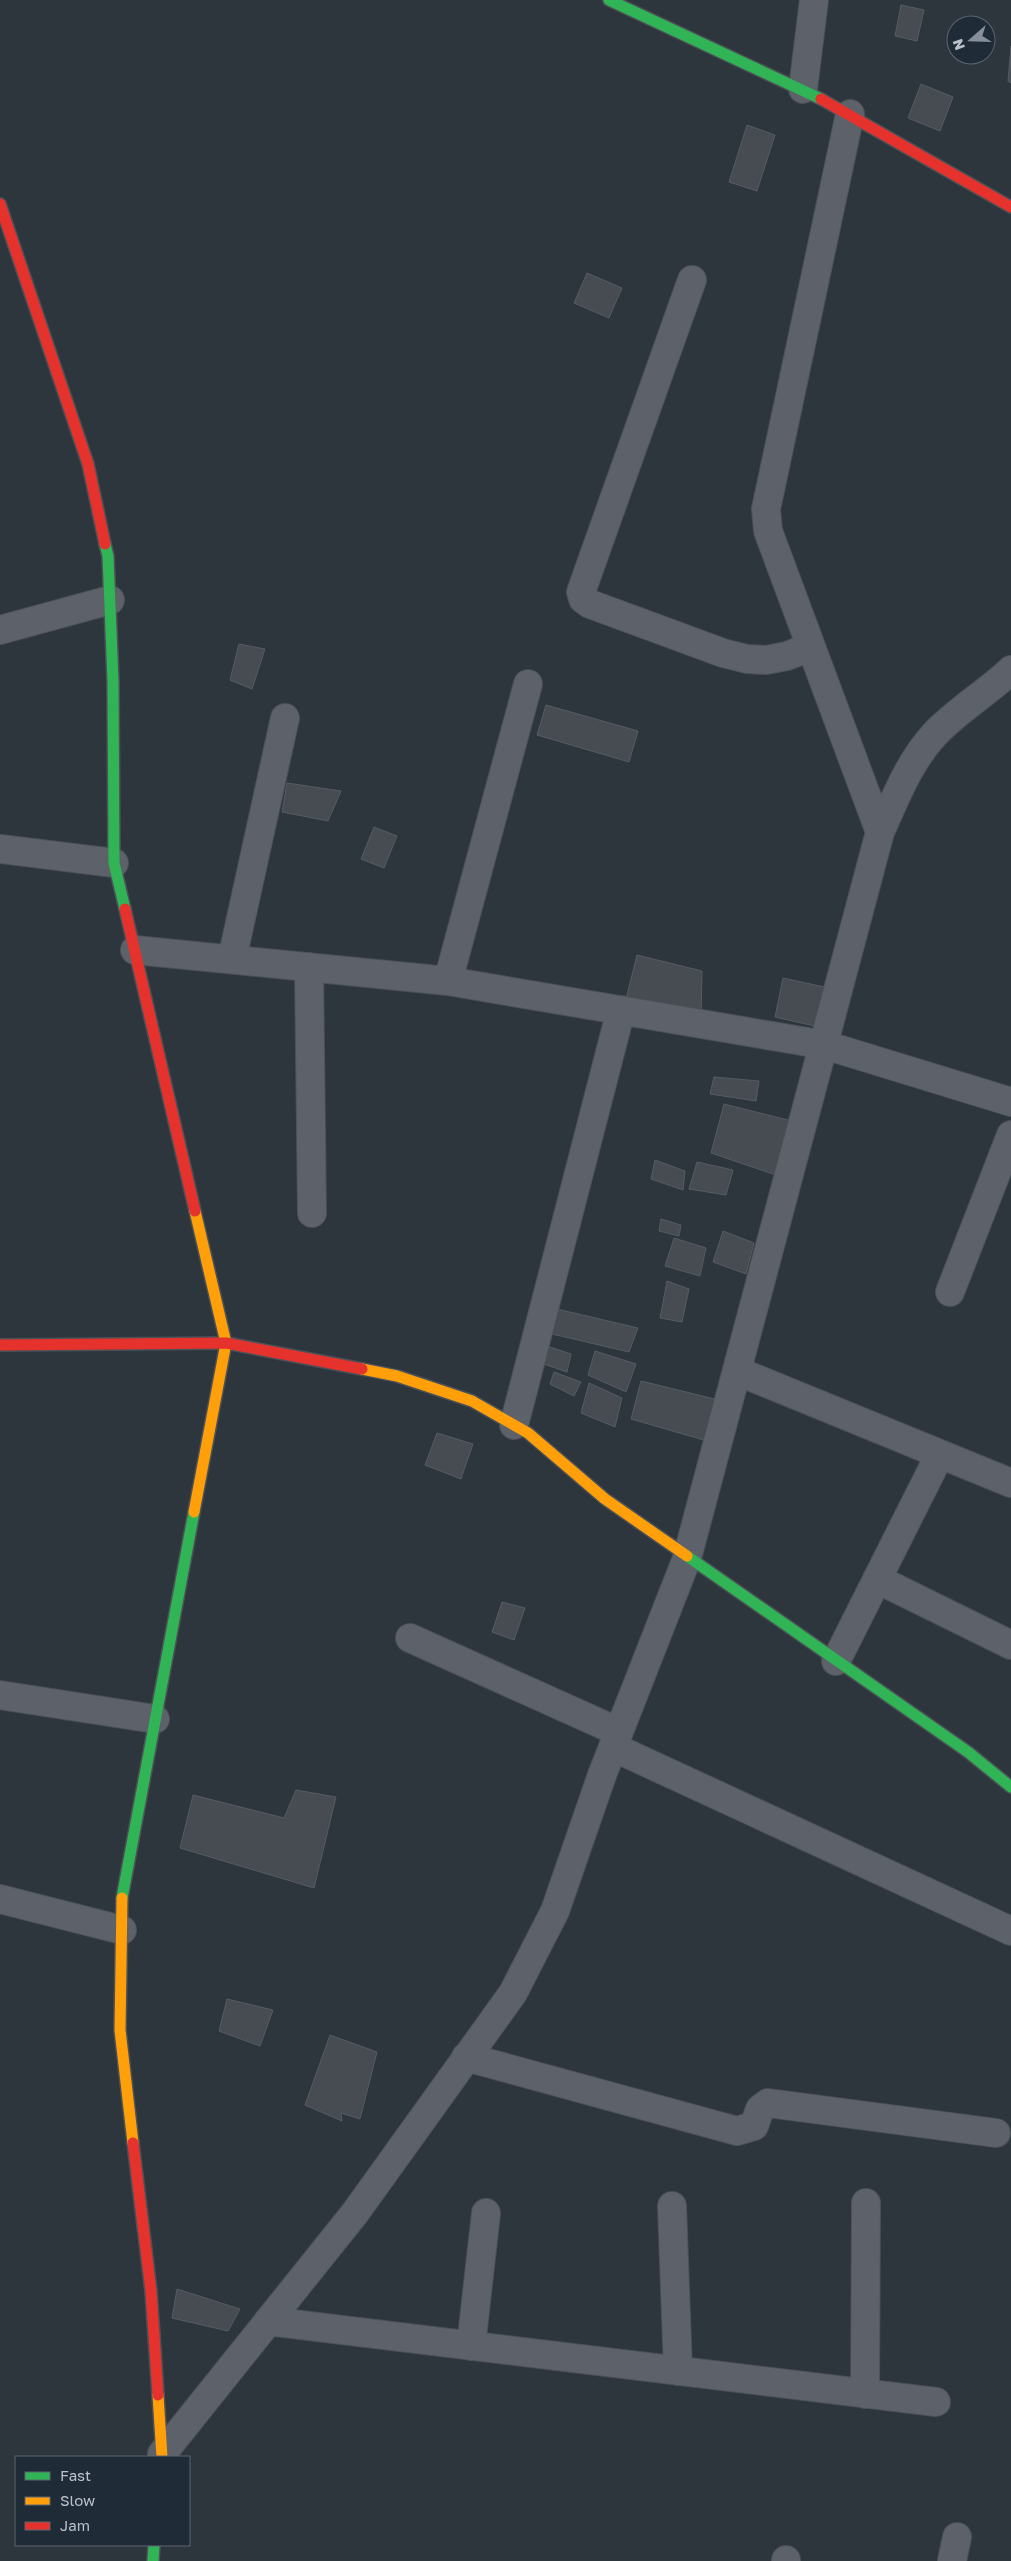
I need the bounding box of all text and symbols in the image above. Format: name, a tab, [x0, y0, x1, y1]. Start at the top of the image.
north arrow	[946, 15, 996, 65]
text: N	[949, 37, 968, 53]
legend	[15, 2456, 190, 2546]
text: Fast	[60, 2466, 91, 2484]
text: Slow	[60, 2491, 95, 2509]
text: Jam	[60, 2516, 90, 2534]

